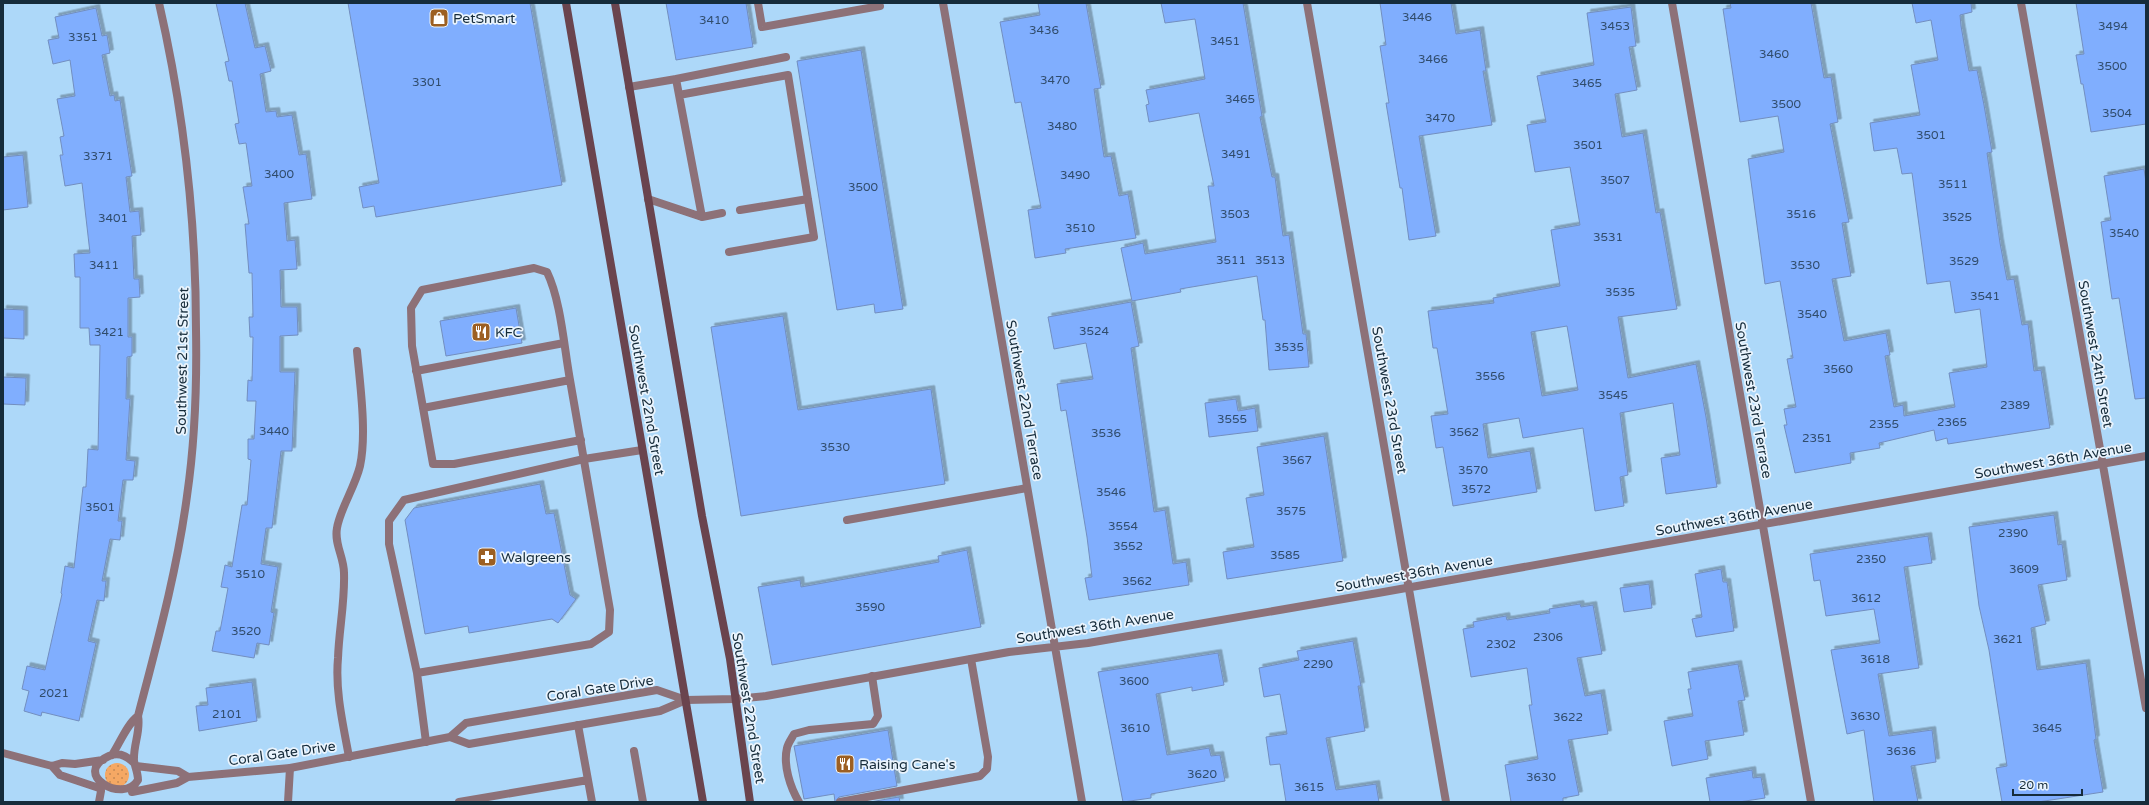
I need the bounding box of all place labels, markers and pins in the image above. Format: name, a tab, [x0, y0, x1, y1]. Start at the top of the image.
shop icon: PetSmart	[428, 7, 450, 29]
place label: PetSmart	[453, 10, 516, 27]
restaurant icon: KFC	[470, 321, 492, 343]
place label: KFC	[495, 324, 523, 341]
pharmacy icon: Walgreens	[476, 546, 498, 568]
place label: Walgreens	[501, 549, 571, 566]
restaurant icon: Raising Cane's	[834, 753, 856, 775]
place label: Raising Cane's	[859, 756, 956, 773]

